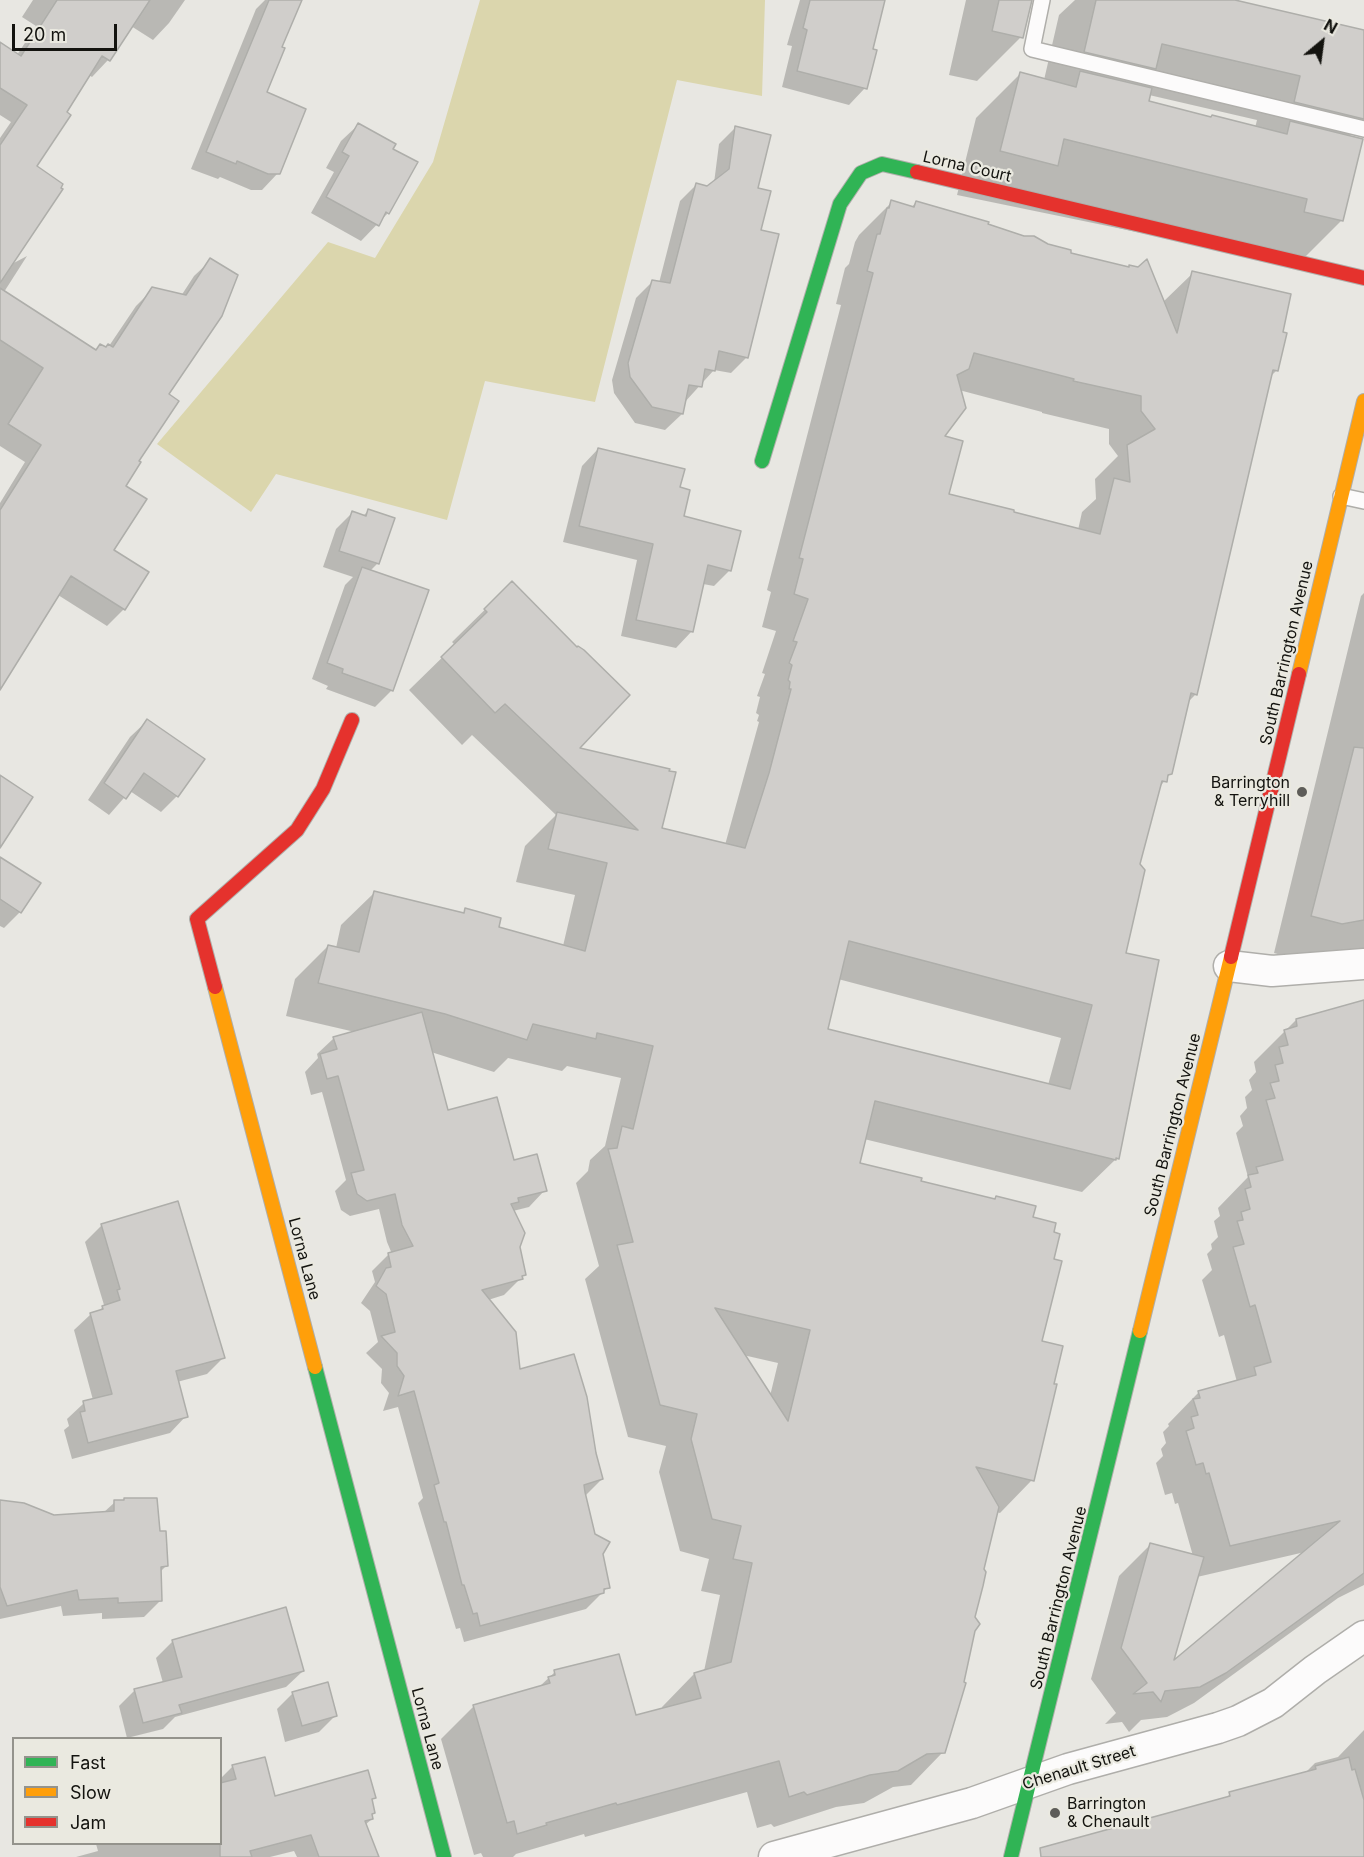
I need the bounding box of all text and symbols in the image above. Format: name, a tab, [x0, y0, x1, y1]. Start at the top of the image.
scale bar	[15, 12, 120, 50]
north arrow	[1292, 12, 1352, 72]
text: N	[1321, 15, 1341, 38]
text: 20 m	[23, 24, 66, 45]
street label: Lorna Court	[921, 148, 1013, 186]
street label: South Barrington Avenue	[1256, 559, 1318, 747]
place label: Barrington & Terryhill	[1211, 773, 1290, 811]
marker: Barrington & Terryhill	[1295, 785, 1309, 799]
street label: South Barrington Avenue	[1141, 1031, 1205, 1219]
street label: Lorna Lane	[284, 1216, 324, 1302]
street label: South Barrington Avenue	[1027, 1504, 1091, 1692]
street label: Lorna Lane	[407, 1686, 447, 1772]
legend	[12, 1737, 222, 1845]
street label: Chenault Street	[1020, 1742, 1138, 1794]
text: Fast	[70, 1752, 106, 1773]
text: Slow	[70, 1782, 111, 1803]
place label: Barrington & Chenault	[1067, 1794, 1150, 1832]
marker: Barrington & Chenault	[1048, 1806, 1062, 1820]
text: Jam	[70, 1812, 106, 1833]

